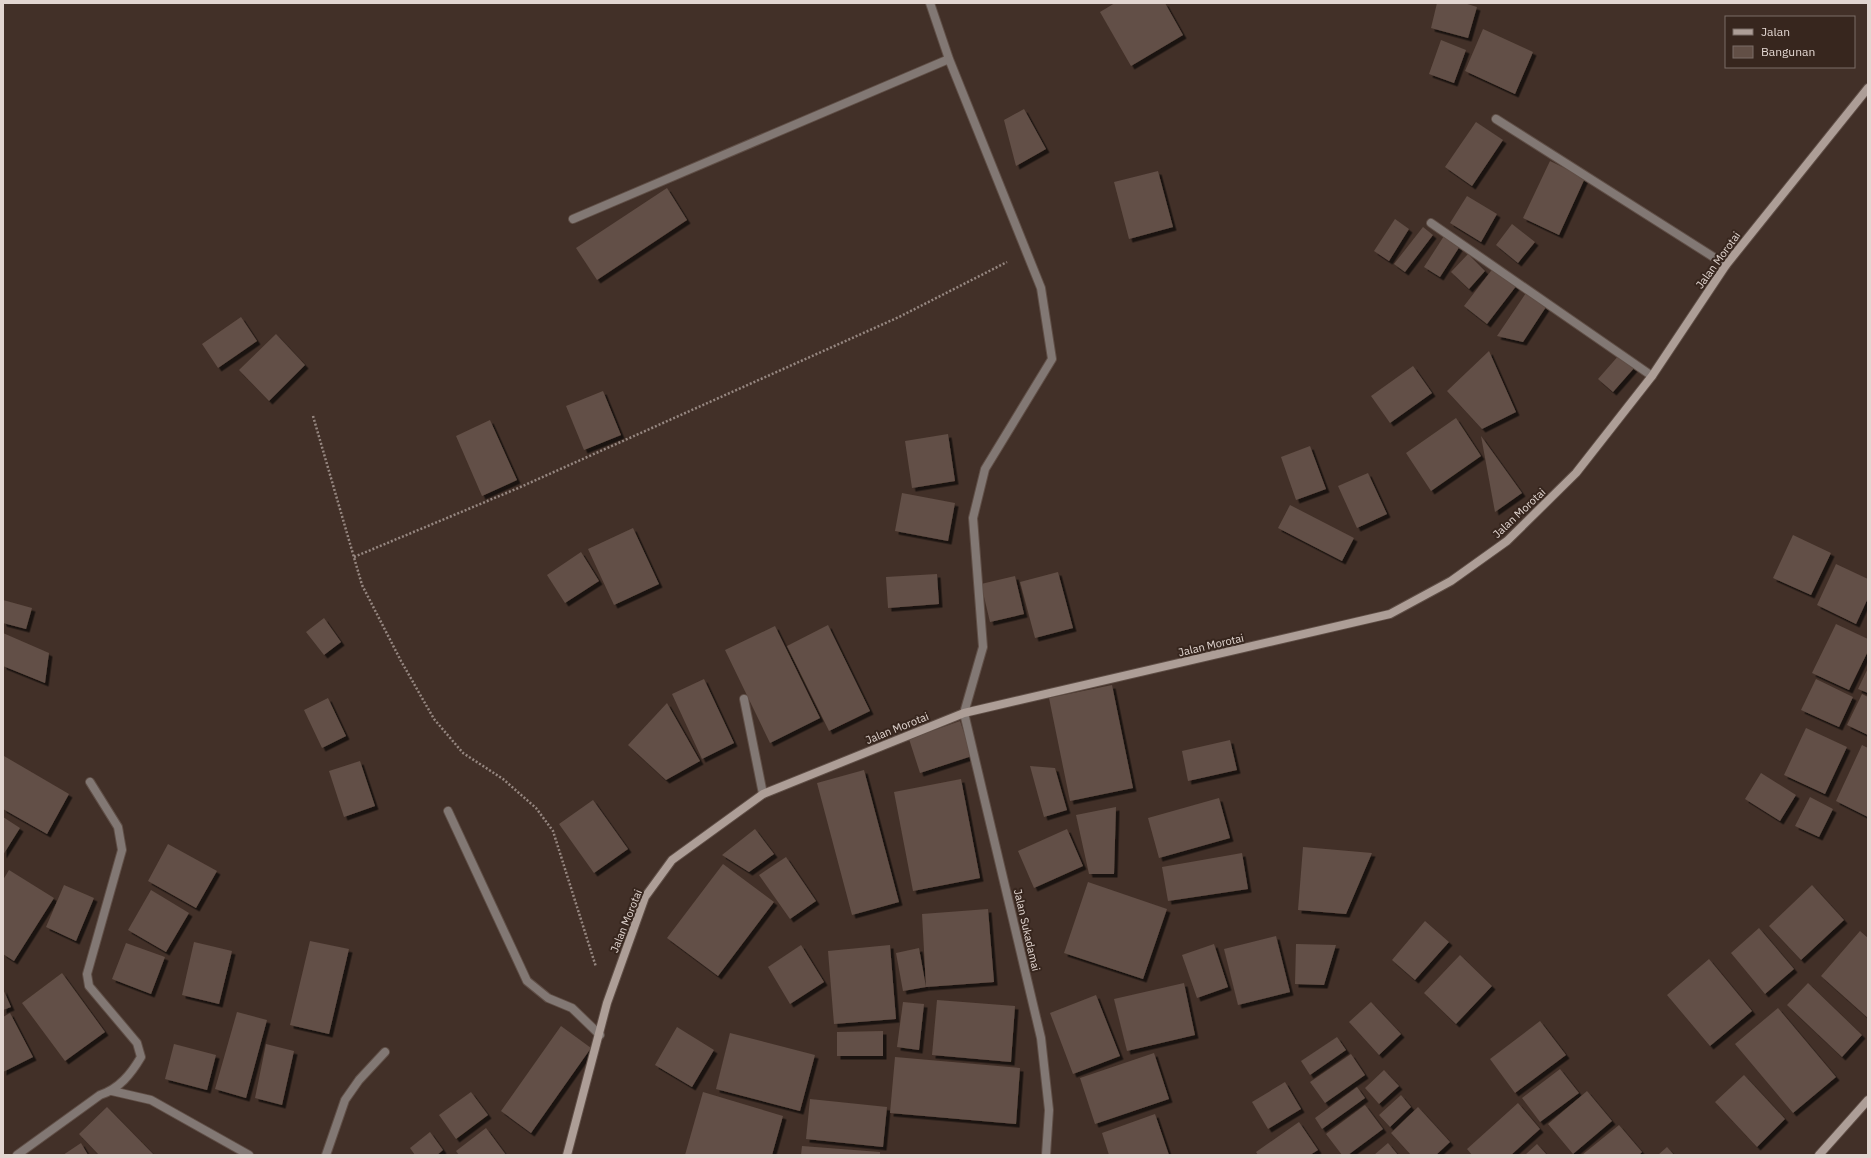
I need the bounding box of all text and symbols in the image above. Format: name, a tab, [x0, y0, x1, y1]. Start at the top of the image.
legend	[1725, 16, 1855, 68]
text: Jalan	[1761, 24, 1790, 39]
text: Bangunan	[1761, 44, 1815, 59]
street label: Jalan Morotai	[1693, 229, 1743, 291]
street label: Jalan Morotai	[1490, 485, 1548, 541]
street label: Jalan Morotai	[1177, 631, 1245, 659]
street label: Jalan Morotai	[863, 709, 931, 747]
street label: Jalan Morotai	[607, 887, 645, 955]
street label: Jalan Sukadamai	[1011, 888, 1043, 972]

